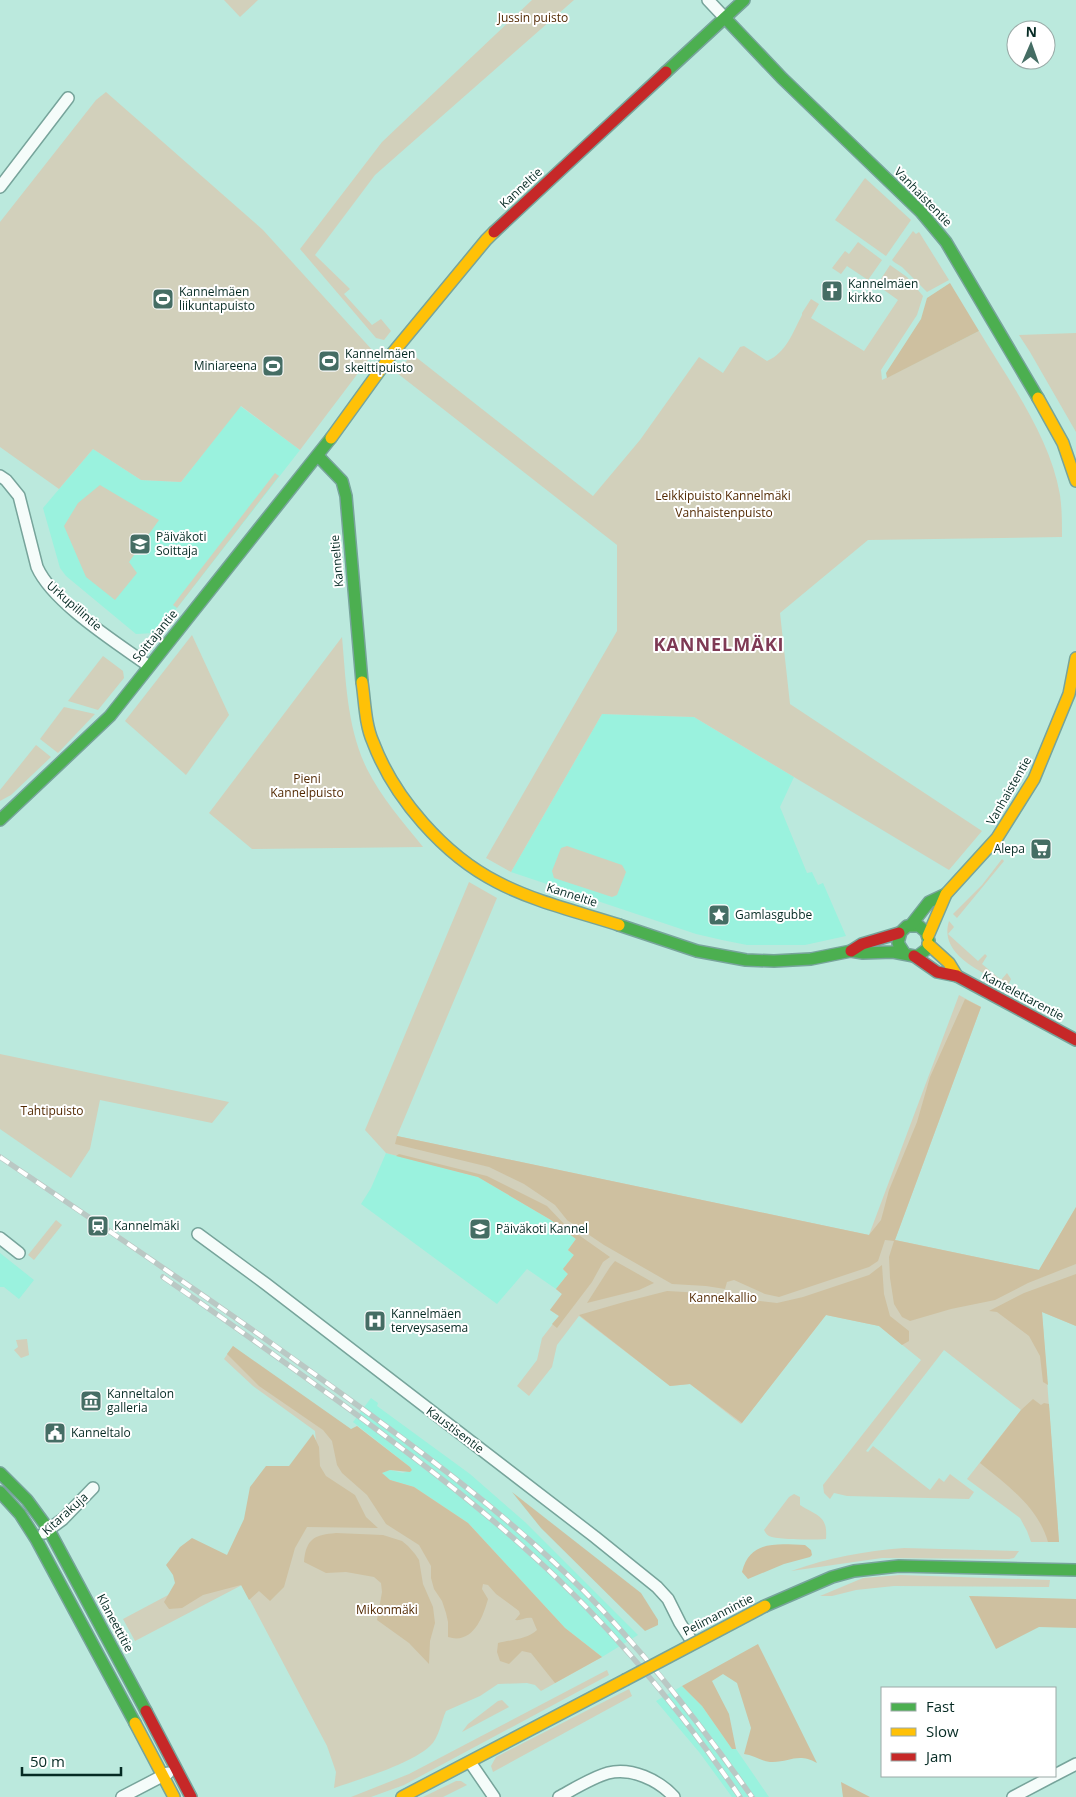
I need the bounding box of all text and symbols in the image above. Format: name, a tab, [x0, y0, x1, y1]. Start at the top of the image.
park label: Jussin puisto	[497, 9, 568, 26]
north arrow	[1006, 20, 1056, 70]
text: N	[1025, 22, 1037, 41]
street label: Kanneltie	[496, 163, 546, 212]
street label: Vanhaistentie	[891, 163, 956, 230]
place label: Kannelmäen kirkko	[848, 275, 918, 306]
church icon: Kannelmäen kirkko	[820, 279, 844, 303]
place label: Kannelmäen liikuntapuisto	[179, 283, 255, 314]
sports icon: Kannelmäen liikuntapuisto	[151, 287, 175, 311]
place label: Kannelmäen skeittipuisto	[345, 345, 415, 376]
sports icon: Kannelmäen skeittipuisto	[317, 349, 341, 373]
sports icon: Miniareena	[261, 354, 285, 378]
place label: Miniareena	[194, 357, 257, 374]
park label: Leikkipuisto Kannelmäki	[655, 487, 791, 504]
park label: Vanhaistenpuisto	[675, 504, 773, 521]
place label: Päiväkoti Soittaja	[156, 528, 206, 559]
school or university icon: Päiväkoti Soittaja	[128, 532, 152, 556]
street label: Kanneltie	[326, 534, 347, 588]
street label: Urkupillintie	[43, 577, 106, 635]
street label: Soittajantie	[128, 606, 181, 666]
district label: KANNELMÄKI	[653, 632, 785, 656]
street label: Vanhaistentie	[982, 753, 1035, 828]
park label: Pieni Kannelpuisto	[270, 770, 344, 801]
supermarket icon: Alepa	[1029, 837, 1053, 861]
place label: Alepa	[994, 840, 1025, 857]
street label: Kanneltie	[545, 878, 600, 911]
place icon: Gamlasgubbe	[707, 903, 731, 927]
place label: Gamlasgubbe	[735, 906, 812, 923]
street label: Kantelettarentie	[979, 967, 1067, 1024]
park label: Tahtipuisto	[21, 1102, 83, 1119]
station icon: Kannelmäki	[86, 1214, 110, 1238]
place label: Kannelmäki	[114, 1217, 180, 1234]
school or university icon: Päiväkoti Kannel	[468, 1217, 492, 1241]
place label: Päiväkoti Kannel	[496, 1220, 588, 1237]
park label: Kannelkallio	[689, 1289, 757, 1306]
place label: Kannelmäen terveysasema	[391, 1305, 468, 1336]
hospital icon: Kannelmäen terveysasema	[363, 1309, 387, 1333]
place label: Kanneltalon galleria	[107, 1385, 174, 1416]
museum icon: Kanneltalon galleria	[79, 1389, 103, 1413]
street label: Kaustisentie	[423, 1402, 488, 1457]
public building icon: Kanneltalo	[43, 1421, 67, 1445]
place label: Kanneltalo	[71, 1424, 131, 1441]
street label: Kitarakuja	[38, 1488, 91, 1539]
street label: Pelimannintie	[680, 1589, 756, 1640]
street label: Klaneettitie	[93, 1591, 138, 1655]
park label: Mikonmäki	[356, 1601, 418, 1618]
legend	[881, 1687, 1056, 1777]
text: Fast	[926, 1696, 955, 1716]
text: Slow	[926, 1721, 959, 1741]
scale bar	[22, 1744, 121, 1776]
text: Jam	[924, 1746, 952, 1766]
text: 50 m	[30, 1751, 65, 1771]

